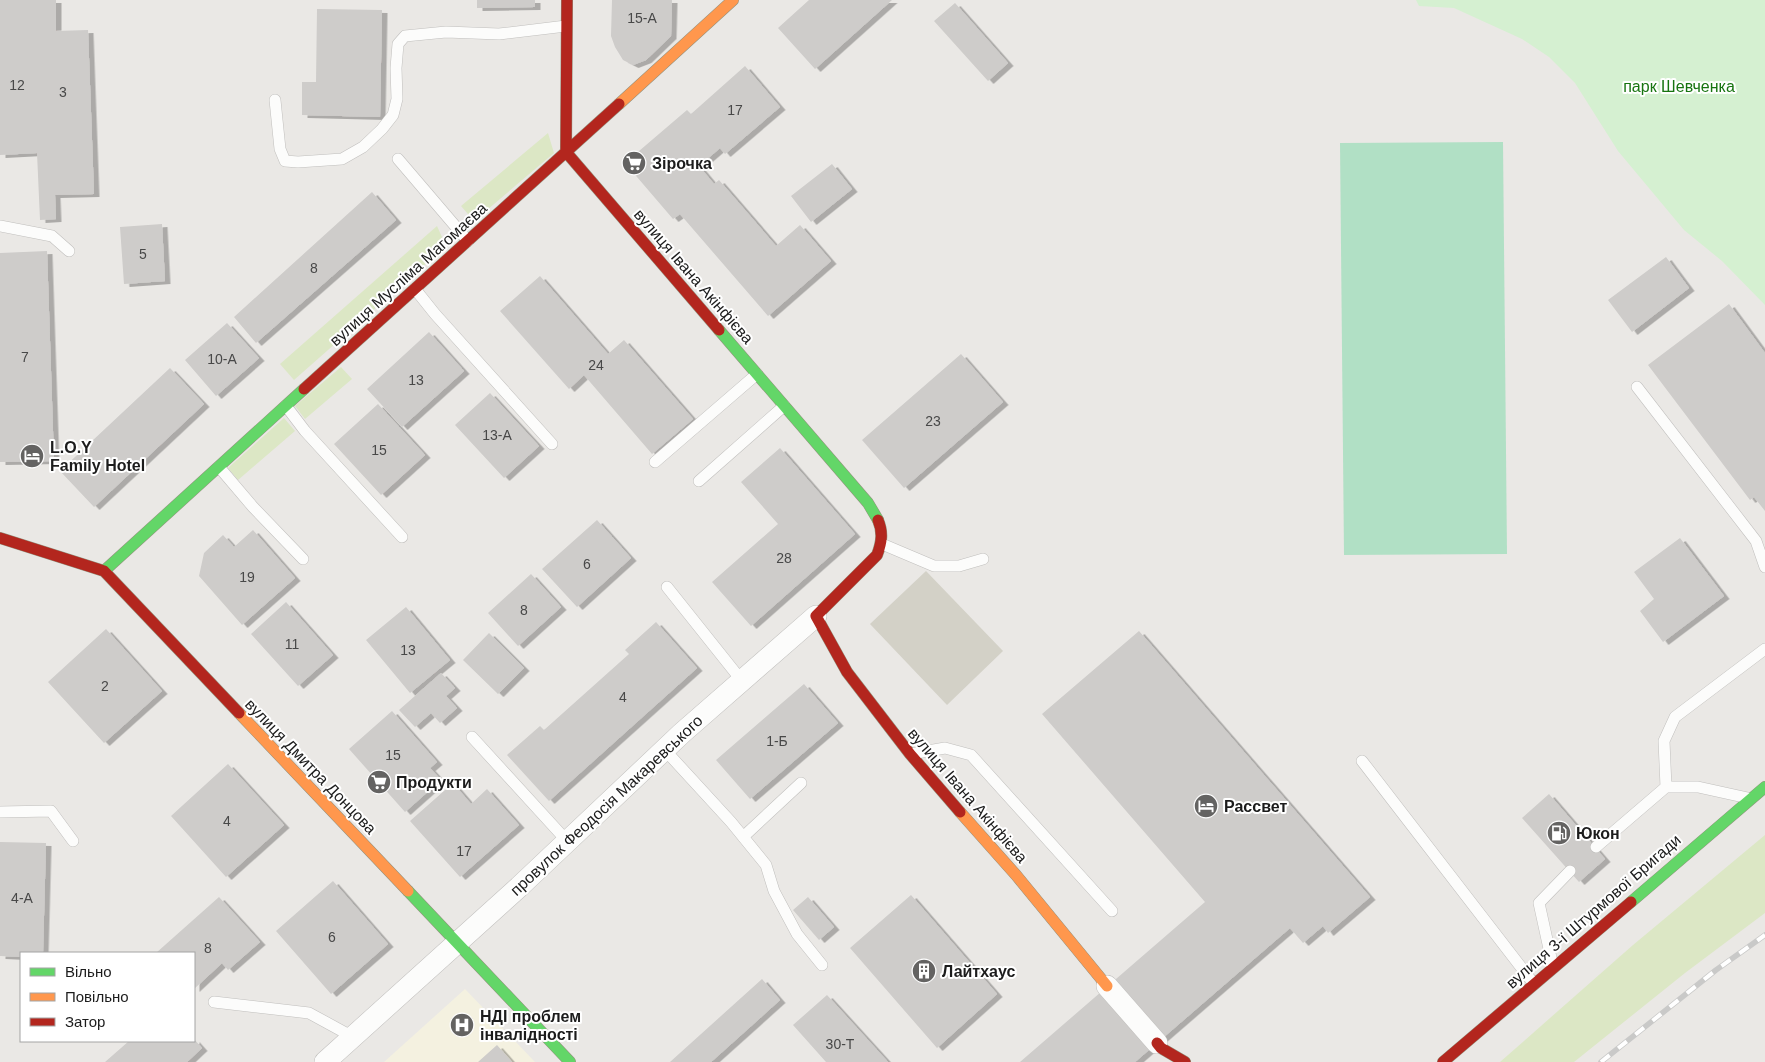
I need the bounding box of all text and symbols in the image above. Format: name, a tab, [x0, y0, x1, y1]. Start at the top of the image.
house number: 15-А	[627, 10, 657, 26]
house number: 12	[9, 77, 25, 93]
park label: парк Шевченка	[1623, 78, 1735, 95]
house number: 3	[59, 84, 67, 100]
house number: 17	[727, 102, 743, 118]
supermarket icon: Зірочка	[621, 150, 647, 176]
place label: Зірочка	[652, 155, 712, 172]
street label: вулиця Мусліма Магомаєва	[326, 199, 490, 349]
street label: вулиця Івана Акінфієва	[631, 206, 757, 347]
house number: 5	[139, 246, 147, 262]
house number: 8	[310, 260, 318, 276]
house number: 7	[21, 349, 29, 365]
house number: 10-А	[207, 351, 237, 367]
house number: 24	[588, 357, 604, 373]
house number: 13	[408, 372, 424, 388]
house number: 23	[925, 413, 941, 429]
house number: 13-А	[482, 427, 512, 443]
place label: L.O.Y Family Hotel	[50, 439, 145, 474]
house number: 15	[371, 442, 387, 458]
hotel icon: L.O.Y Family Hotel	[19, 443, 45, 469]
house number: 28	[776, 550, 792, 566]
house number: 6	[583, 556, 591, 572]
house number: 19	[239, 569, 255, 585]
house number: 8	[520, 602, 528, 618]
house number: 11	[285, 636, 299, 652]
house number: 13	[400, 642, 416, 658]
house number: 2	[101, 678, 109, 694]
house number: 4	[619, 689, 627, 705]
street label: вулиця Дмитра Донцова	[242, 696, 380, 837]
street label: провулок Феодосія Макаревського	[507, 712, 706, 899]
street label: вулиця Івана Акінфієва	[905, 725, 1031, 866]
house number: 1-Б	[766, 733, 788, 749]
house number: 15	[385, 747, 401, 763]
supermarket icon: Продукти	[366, 769, 392, 795]
place label: Продукти	[396, 774, 472, 791]
hotel icon: Рассвет	[1193, 793, 1219, 819]
place label: Рассвет	[1224, 798, 1287, 815]
house number: 4	[223, 813, 231, 829]
fuel station icon: Юкон	[1546, 820, 1572, 846]
place label: Юкон	[1576, 825, 1620, 842]
street label: вулиця 3-ї Штурмової Бригади	[1503, 831, 1684, 992]
house number: 17	[456, 843, 472, 859]
house number: 4-А	[11, 890, 34, 906]
house number: 6	[328, 929, 336, 945]
house number: 8	[204, 940, 212, 956]
legend	[20, 952, 195, 1042]
building icon: Лайтхаус	[911, 958, 937, 984]
text: Вільно	[65, 963, 112, 980]
place label: Лайтхаус	[942, 963, 1015, 980]
text: Повільно	[65, 988, 129, 1005]
place label: НДІ проблем інвалідності	[480, 1008, 581, 1043]
hospital icon: НДІ проблем інвалідності	[449, 1012, 475, 1038]
text: Затор	[65, 1013, 105, 1030]
house number: 30-Т	[826, 1036, 855, 1052]

